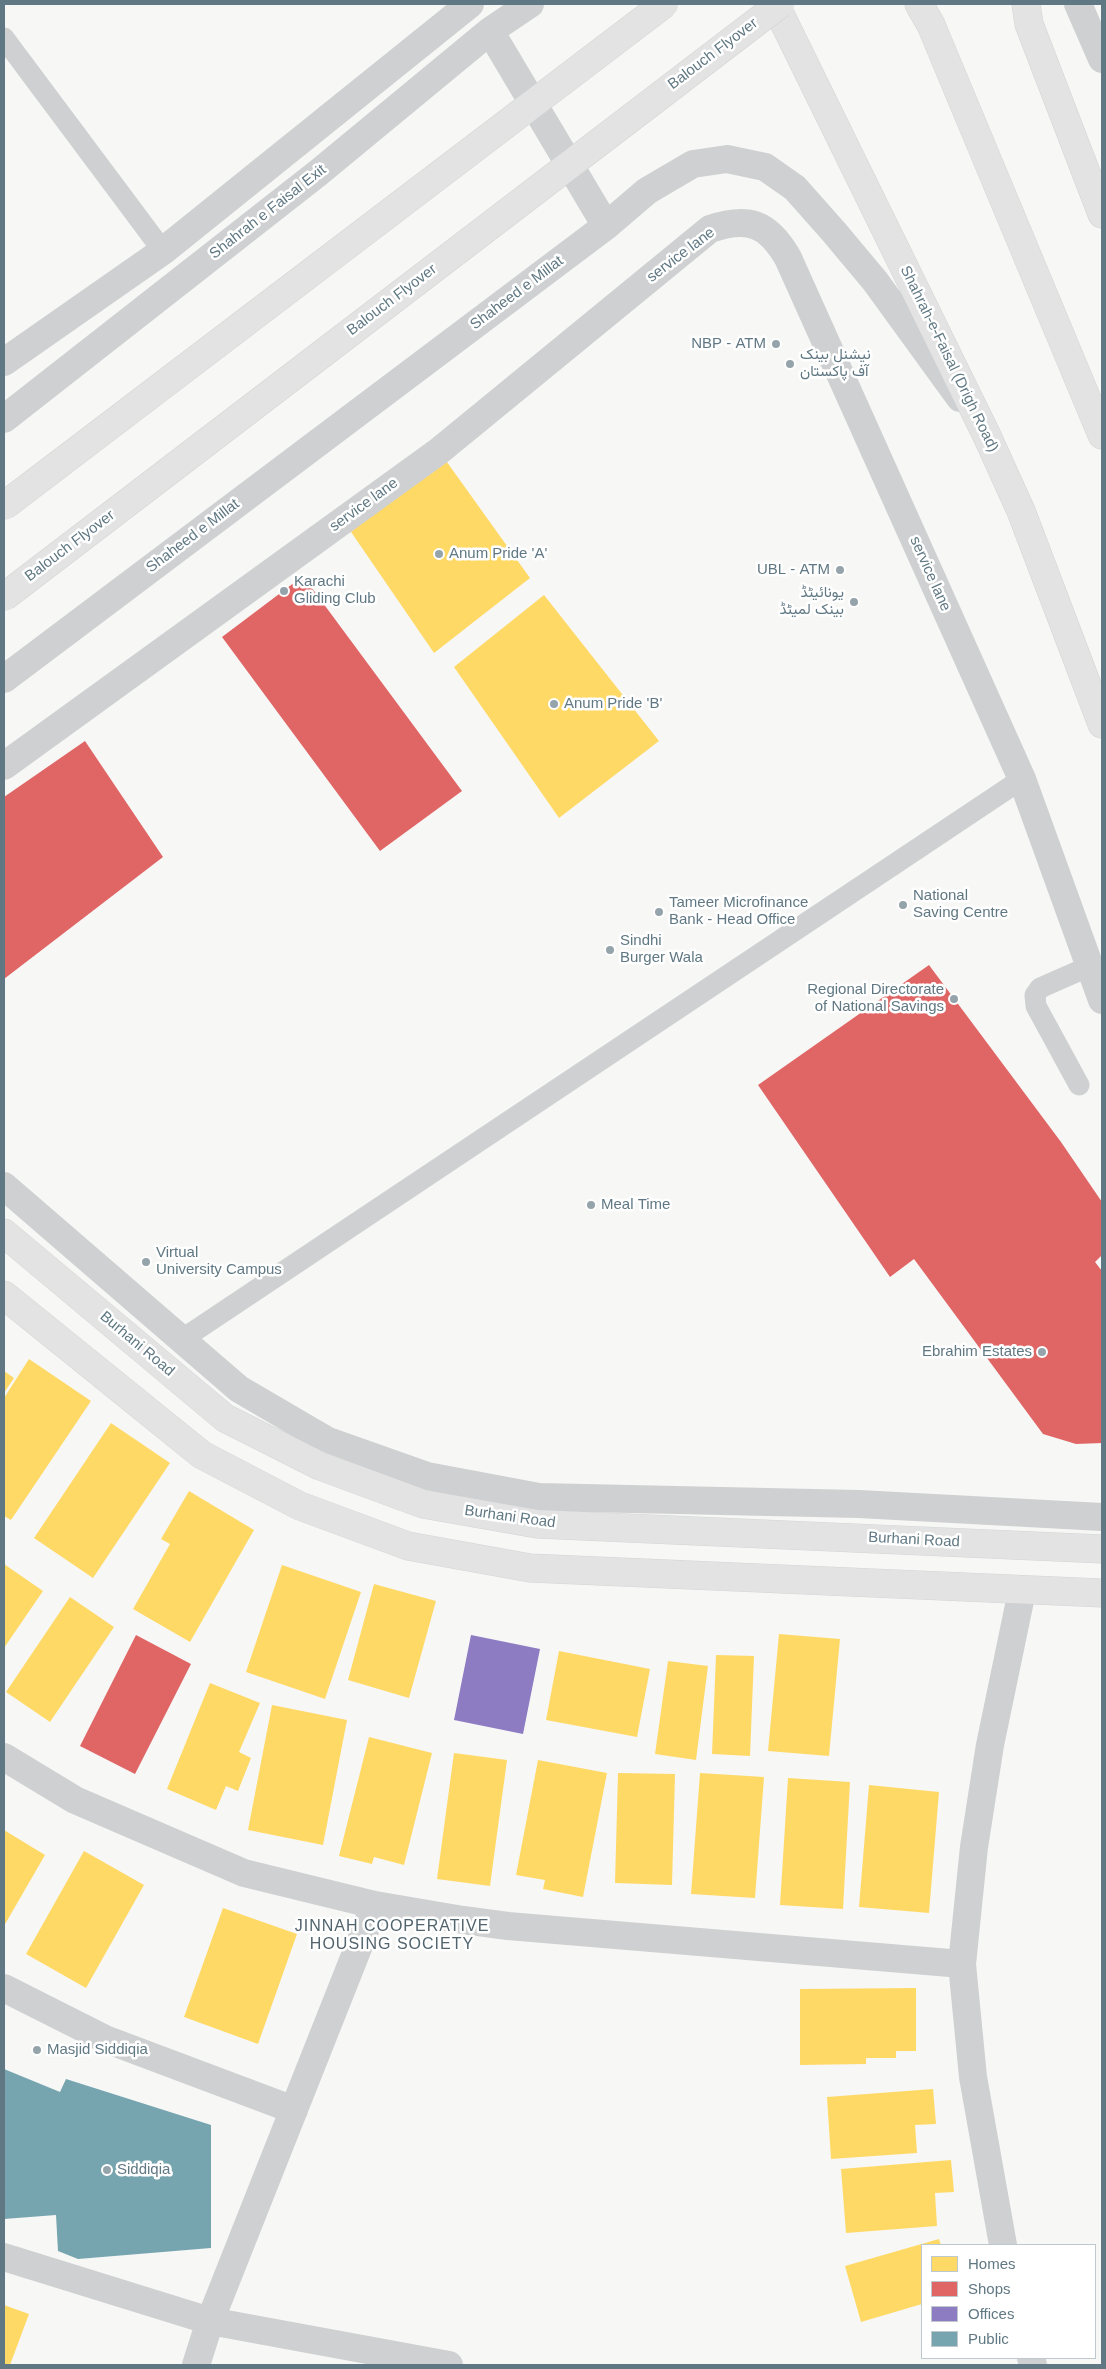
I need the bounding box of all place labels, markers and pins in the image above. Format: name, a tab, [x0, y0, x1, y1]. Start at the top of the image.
place label: NBP - ATM	[691, 335, 766, 353]
marker: NBP - ATM	[770, 338, 782, 350]
place label: نیشنل بینک آف پاکستان	[800, 346, 871, 381]
marker: نیشنل بینک آف پاکستان	[784, 358, 796, 370]
place label: Anum Pride 'A'	[449, 545, 547, 563]
marker: Anum Pride 'A'	[433, 548, 445, 560]
place label: UBL - ATM	[757, 561, 830, 579]
marker: UBL - ATM	[834, 564, 846, 576]
place label: Karachi Gliding Club	[294, 573, 376, 608]
place label: یونائیٹڈ بینک لمیٹڈ	[779, 584, 844, 619]
marker: Karachi Gliding Club	[278, 585, 290, 597]
marker: یونائیٹڈ بینک لمیٹڈ	[848, 596, 860, 608]
place label: Anum Pride 'B'	[564, 695, 662, 713]
marker: Anum Pride 'B'	[548, 698, 560, 710]
place label: National Saving Centre	[913, 887, 1008, 922]
place label: Tameer Microfinance Bank - Head Office	[669, 894, 808, 929]
marker: National Saving Centre	[897, 899, 909, 911]
marker: Tameer Microfinance Bank - Head Office	[653, 906, 665, 918]
place label: Sindhi Burger Wala	[620, 932, 703, 967]
marker: Sindhi Burger Wala	[604, 944, 616, 956]
place label: Regional Directorate of National Savings	[807, 981, 944, 1016]
marker: Regional Directorate of National Savings	[948, 993, 960, 1005]
place label: Meal Time	[601, 1196, 670, 1214]
marker: Meal Time	[585, 1199, 597, 1211]
place label: Virtual University Campus	[156, 1244, 282, 1279]
marker: Virtual University Campus	[140, 1256, 152, 1268]
place label: Ebrahim Estates	[922, 1343, 1032, 1361]
marker: Ebrahim Estates	[1036, 1346, 1048, 1358]
place label: Masjid Siddiqia	[47, 2041, 148, 2059]
marker: Masjid Siddiqia	[31, 2044, 43, 2056]
place label: Siddiqia	[117, 2161, 170, 2179]
marker: Siddiqia	[101, 2164, 113, 2176]

